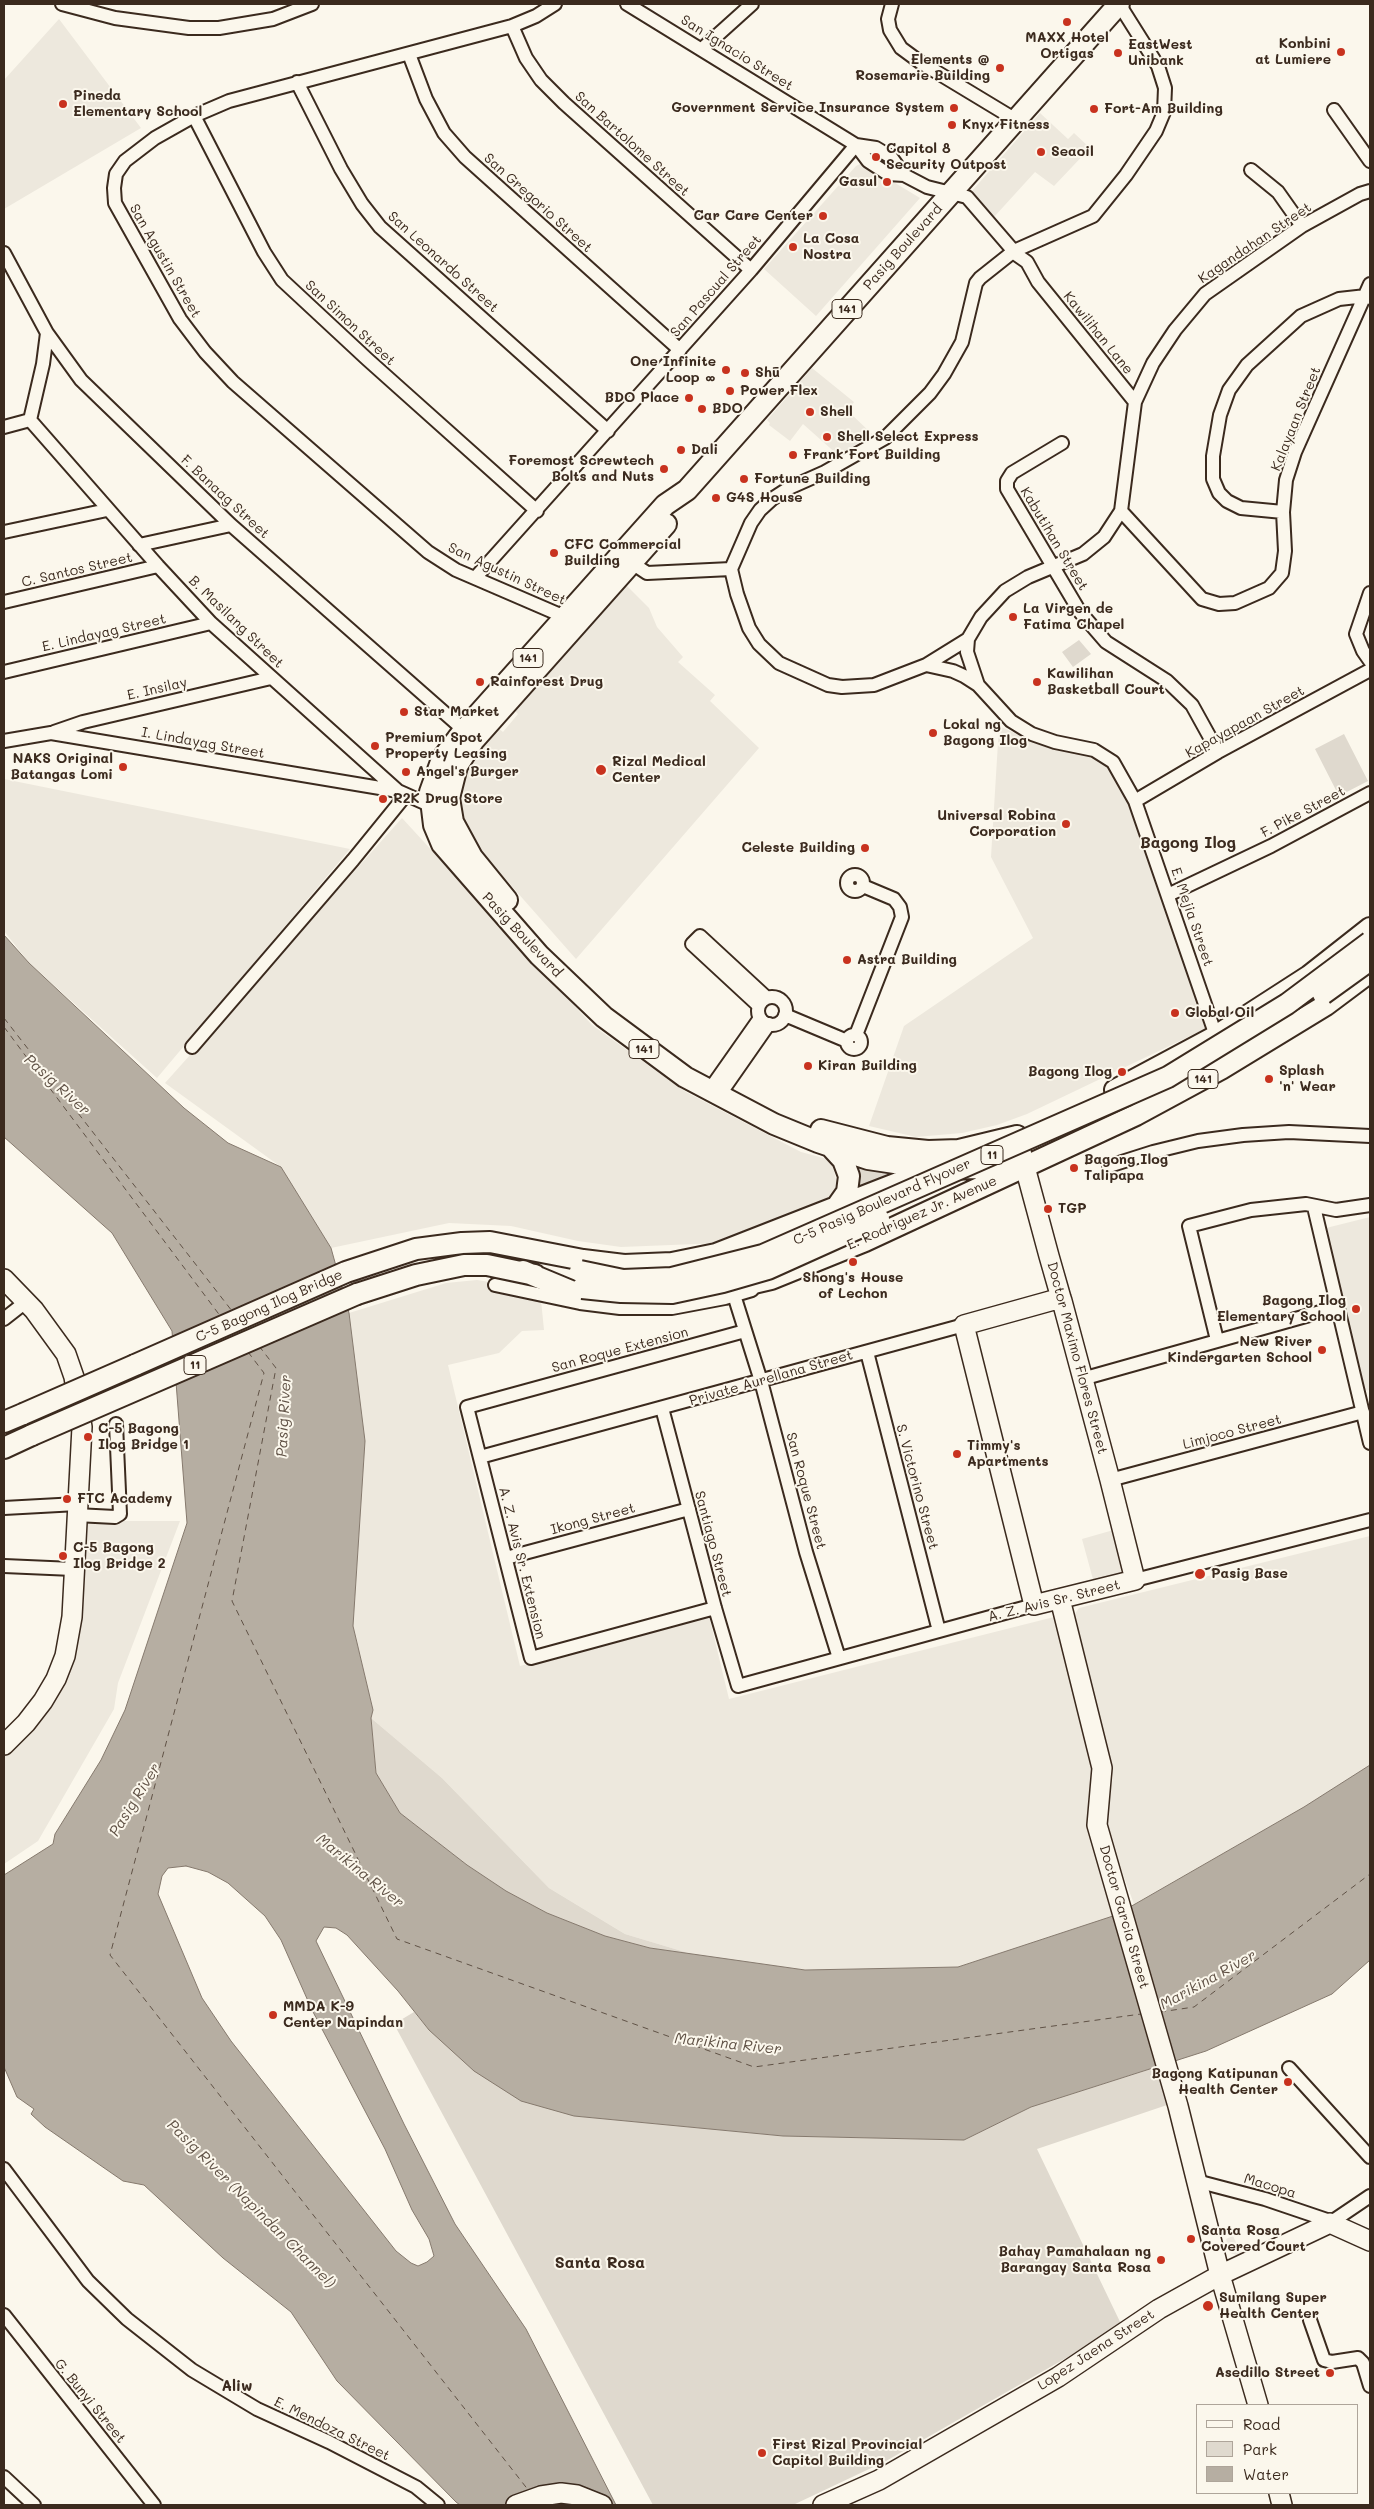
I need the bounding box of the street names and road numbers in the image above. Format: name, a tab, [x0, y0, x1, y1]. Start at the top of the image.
street label: San Ignacio Street	[678, 12, 796, 94]
street label: San Bartolome Street	[571, 88, 693, 200]
street label: San Gregorio Street	[480, 150, 596, 256]
street label: Kagandahan Street	[1195, 199, 1315, 287]
street label: San Agustin Street	[126, 201, 204, 321]
street label: Pasig Boulevard	[860, 201, 946, 293]
street label: San Leonardo Street	[384, 208, 502, 316]
street label: San Pascual Street	[667, 231, 765, 341]
street label: San Simon Street	[301, 277, 399, 369]
street label: Kawilihan Lane	[1060, 288, 1136, 378]
road number: 141	[832, 300, 862, 318]
street label: Kalayaan Street	[1267, 364, 1325, 474]
street label: F. Banaag Street	[177, 452, 273, 542]
street label: Kabutihan Street	[1017, 484, 1091, 594]
street label: San Agustin Street	[445, 539, 569, 609]
street label: C. Santos Street	[20, 549, 134, 591]
street label: B. Masilang Street	[185, 572, 287, 672]
street label: E. Lindayag Street	[40, 611, 168, 655]
road number: 141	[513, 648, 543, 668]
street label: E. Insilay	[125, 674, 189, 704]
street label: Kapayapaan Street	[1183, 682, 1307, 762]
street label: I. Lindayag Street	[140, 724, 266, 762]
street label: F. Pike Street	[1258, 783, 1348, 841]
street label: E. Mejia Street	[1167, 865, 1217, 969]
street label: Pasig Boulevard	[478, 889, 566, 981]
road number: 141	[629, 1040, 659, 1058]
road number: 141	[1188, 1070, 1218, 1088]
road number: 11	[981, 1146, 1003, 1164]
street label: C-5 Pasig Boulevard Flyover	[790, 1155, 974, 1249]
street label: E. Rodriguez Jr. Avenue	[844, 1172, 1000, 1254]
street label: Doctor Maximo Flores Street	[1043, 1260, 1111, 1456]
street label: C-5 Bagong Ilog Bridge	[193, 1266, 345, 1346]
street label: San Roque Extension	[550, 1324, 690, 1376]
street label: Private Aurellana Street	[687, 1347, 855, 1409]
road number: 11	[184, 1356, 206, 1374]
street label: Limjoco Street	[1181, 1411, 1283, 1453]
street label: S. Victorino Street	[892, 1423, 942, 1551]
street label: San Roque Street	[782, 1431, 830, 1551]
street label: A. Z. Avis Sr. Extension	[495, 1485, 549, 1641]
street label: Santiago Street	[691, 1489, 735, 1599]
street label: Ikong Street	[549, 1500, 637, 1538]
street label: A. Z. Avis Sr. Street	[986, 1576, 1122, 1626]
street label: Doctor Garcia Street	[1095, 1843, 1153, 1991]
street label: Macopa	[1242, 2170, 1298, 2202]
street label: Lopez Jaena Street	[1034, 2306, 1158, 2394]
street label: G. Bunyi Street	[51, 2355, 129, 2447]
street label: E. Mendoza Street	[271, 2394, 393, 2464]

